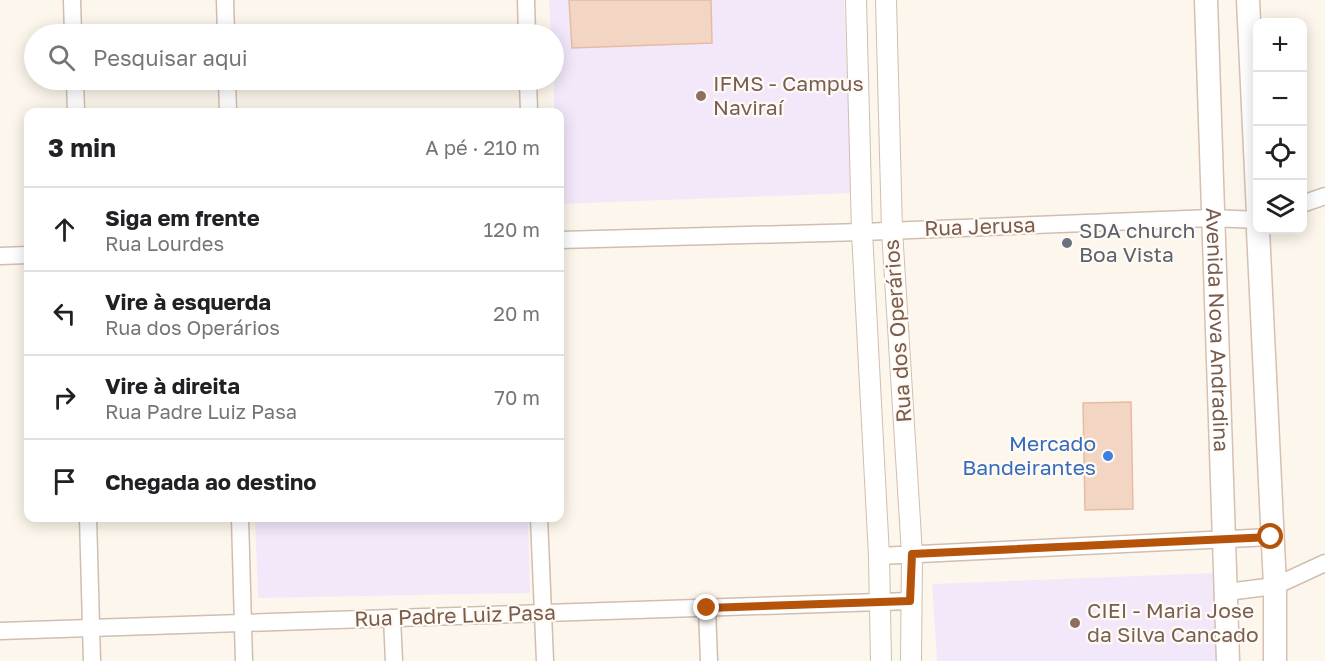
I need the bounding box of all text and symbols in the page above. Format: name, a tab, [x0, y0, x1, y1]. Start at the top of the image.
map controls	[1253, 18, 1307, 234]
button: +	[1253, 18, 1307, 72]
search box	[24, 24, 564, 90]
icon: search	[45, 41, 78, 74]
text: Pesquisar aqui	[93, 44, 248, 71]
place label: IFMS - Campus Naviraí	[713, 70, 864, 120]
button: −	[1253, 72, 1307, 126]
marker: IFMS - Campus Naviraí	[694, 89, 708, 103]
button: locate	[1253, 126, 1307, 180]
text: 3 min	[48, 132, 116, 163]
text: A pé · 210 m	[425, 135, 540, 159]
button: layers	[1253, 180, 1307, 234]
text: Siga em frente	[105, 204, 260, 231]
street label: Avenida Nova Andradina	[1201, 207, 1235, 452]
street label: Rua Jerusa	[924, 211, 1036, 241]
icon: ahead	[48, 213, 81, 246]
text: 120 m	[484, 217, 540, 241]
place label: SDA church Boa Vista	[1079, 217, 1195, 267]
text: Rua Lourdes	[105, 231, 224, 255]
marker: SDA church Boa Vista	[1060, 236, 1074, 250]
street label: Rua dos Operários	[878, 239, 916, 424]
text: Vire à esquerda	[105, 288, 271, 315]
icon: left	[48, 297, 81, 330]
text: 20 m	[493, 301, 540, 325]
text: Rua dos Operários	[105, 315, 280, 339]
text: Vire à direita	[105, 372, 240, 399]
icon: right	[48, 381, 81, 414]
text: 70 m	[494, 385, 540, 409]
text: Rua Padre Luiz Pasa	[105, 399, 297, 423]
place label: Mercado Bandeirantes	[962, 430, 1096, 480]
marker: Mercado Bandeirantes	[1101, 449, 1115, 463]
icon: arrive	[48, 465, 81, 498]
text: Chegada ao destino	[105, 468, 317, 495]
route start	[1257, 523, 1283, 549]
route end	[693, 594, 719, 620]
place label: CIEI - Maria Jose da Silva Cancado	[1087, 597, 1259, 647]
street label: Rua Padre Luiz Pasa	[354, 598, 556, 632]
marker: CIEI - Maria Jose da Silva Cancado	[1068, 616, 1082, 630]

